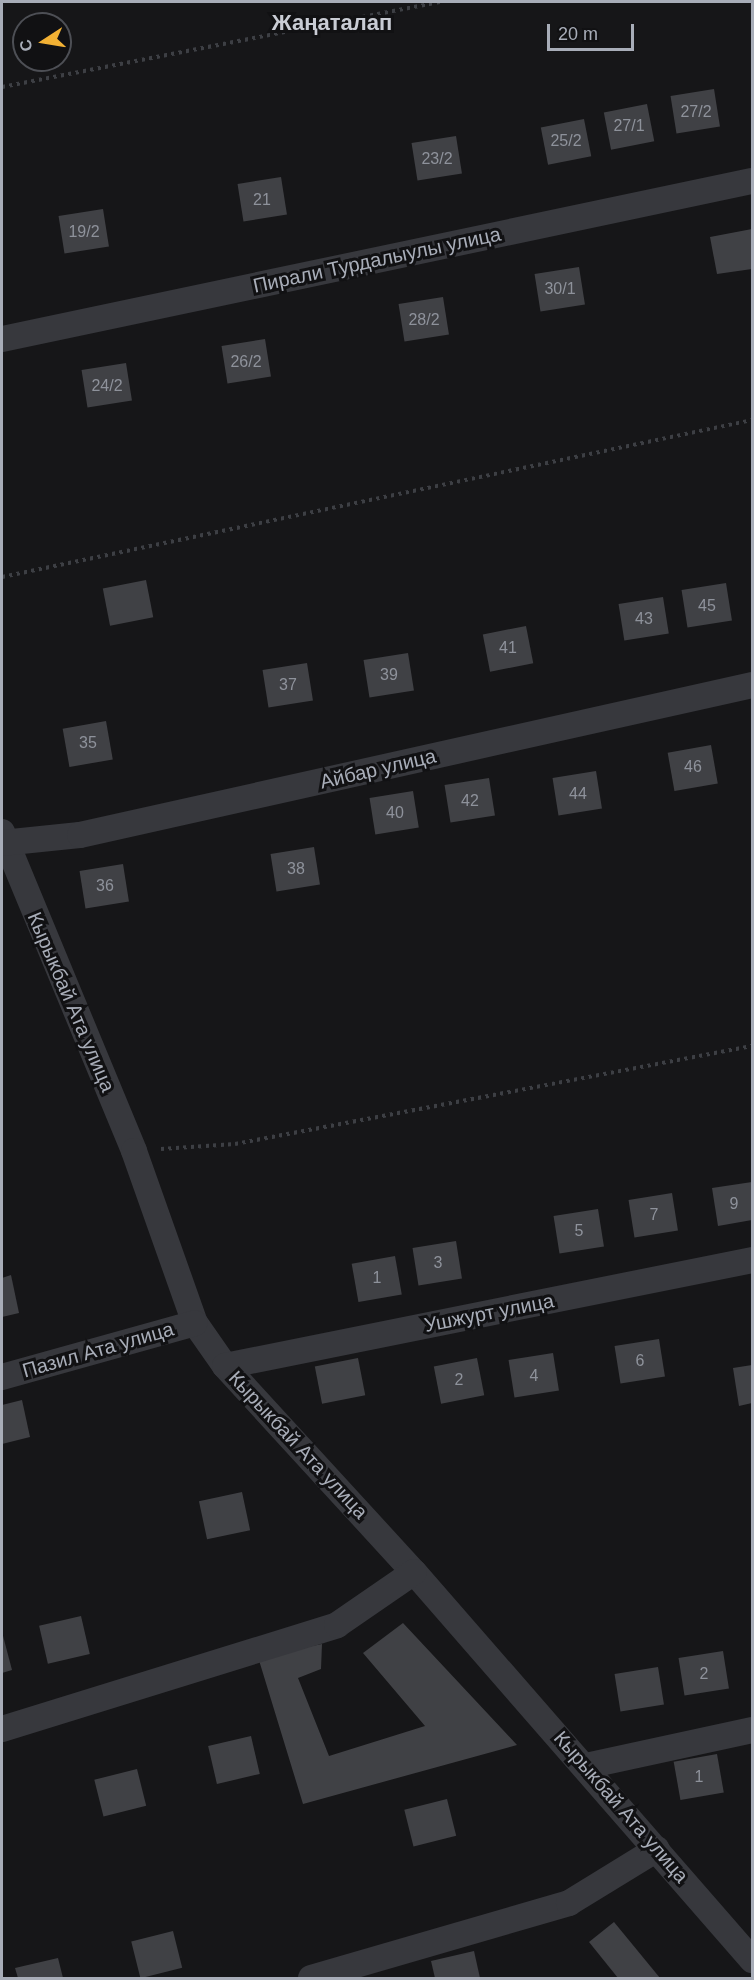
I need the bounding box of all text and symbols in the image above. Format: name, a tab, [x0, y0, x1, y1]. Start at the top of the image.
district label: Жаңаталап	[272, 10, 392, 36]
north arrow	[12, 12, 72, 72]
scale bar	[550, 12, 637, 50]
text: 20 m	[558, 24, 598, 44]
text: С	[16, 38, 35, 53]
house number: 27/2	[680, 102, 712, 122]
house number: 27/1	[613, 116, 645, 136]
house number: 25/2	[550, 131, 582, 151]
house number: 23/2	[421, 149, 453, 169]
house number: 21	[253, 190, 271, 210]
house number: 19/2	[68, 222, 100, 242]
street label: Пирали Турдалыулы улица	[251, 222, 503, 298]
house number: 30/1	[544, 279, 576, 299]
house number: 28/2	[408, 310, 440, 330]
house number: 26/2	[230, 352, 262, 372]
house number: 24/2	[91, 376, 123, 396]
house number: 45	[698, 596, 716, 616]
house number: 43	[635, 609, 653, 629]
house number: 41	[499, 638, 517, 658]
house number: 39	[380, 665, 398, 685]
house number: 37	[279, 675, 297, 695]
house number: 35	[79, 733, 97, 753]
street label: Айбар улица	[318, 744, 438, 794]
house number: 46	[684, 757, 702, 777]
house number: 44	[569, 784, 587, 804]
house number: 42	[461, 791, 479, 811]
house number: 40	[386, 803, 404, 823]
house number: 38	[287, 859, 305, 879]
house number: 36	[96, 876, 114, 896]
street label: Кырыкбай Ата улица	[22, 908, 120, 1096]
house number: 9	[730, 1194, 738, 1214]
house number: 7	[650, 1205, 658, 1225]
house number: 5	[575, 1221, 583, 1241]
house number: 3	[434, 1253, 442, 1273]
house number: 1	[373, 1268, 381, 1288]
street label: Ушжурт улица	[422, 1289, 556, 1337]
street label: Пазил Ата улица	[20, 1317, 176, 1383]
house number: 6	[636, 1351, 644, 1371]
street label: Кырыкбай Ата улица	[223, 1366, 373, 1524]
house number: 4	[530, 1366, 538, 1386]
house number: 2	[455, 1370, 463, 1390]
house number: 2	[700, 1664, 708, 1684]
street label: Кырыкбай Ата улица	[549, 1726, 693, 1888]
house number: 1	[695, 1767, 703, 1787]

